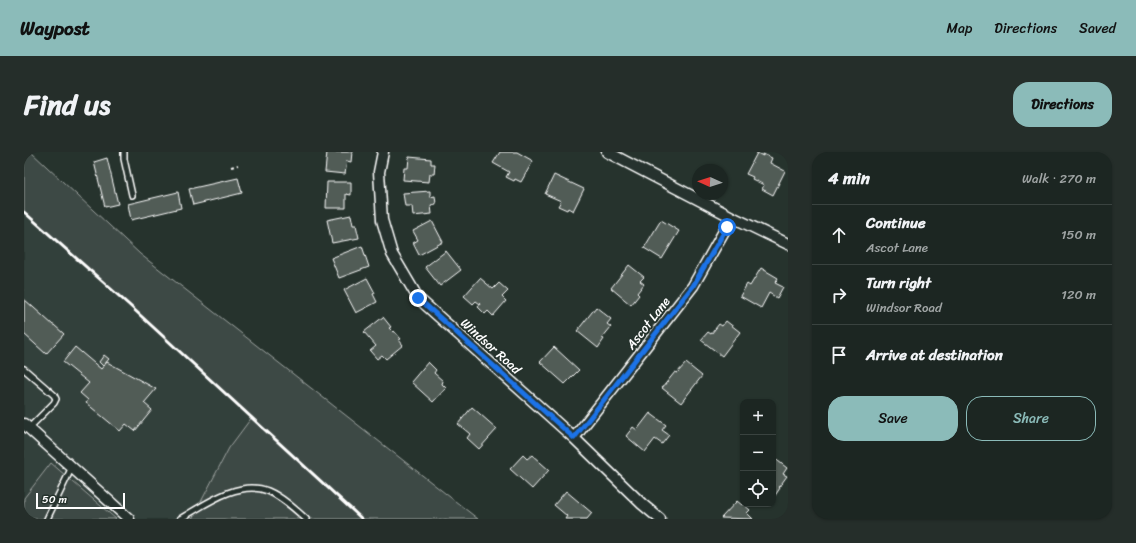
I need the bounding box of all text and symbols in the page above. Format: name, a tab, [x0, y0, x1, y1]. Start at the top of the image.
text: Waypost	[20, 12, 90, 45]
text: Map	[946, 16, 972, 41]
text: Directions	[994, 16, 1057, 41]
text: Saved	[1079, 16, 1116, 41]
text: Find us	[24, 80, 111, 129]
button: Directions	[1013, 82, 1112, 127]
text: 4 min	[828, 163, 870, 193]
north arrow	[692, 164, 728, 200]
text: Walk · 270 m	[1022, 167, 1096, 190]
text: Continue	[866, 210, 926, 236]
route start	[718, 218, 736, 236]
text: 150 m	[1061, 223, 1096, 246]
icon: ahead	[828, 224, 850, 246]
text: Ascot Lane	[866, 236, 928, 259]
text: Turn right	[866, 270, 931, 296]
text: 120 m	[1061, 283, 1096, 306]
icon: right	[828, 284, 850, 306]
route end	[409, 289, 427, 307]
street label: Ascot Lane	[619, 291, 676, 355]
text: Windsor Road	[866, 296, 942, 319]
street label: Windsor Road	[455, 312, 528, 381]
text: Arrive at destination	[866, 342, 1003, 368]
icon: arrive	[828, 344, 850, 366]
button: Save	[828, 396, 958, 441]
button: Share	[966, 396, 1096, 441]
map controls	[740, 399, 776, 507]
button: +	[740, 399, 776, 435]
button: −	[740, 435, 776, 471]
button: locate	[740, 471, 776, 507]
text: 50 m	[42, 490, 67, 509]
scale bar	[36, 491, 125, 510]

